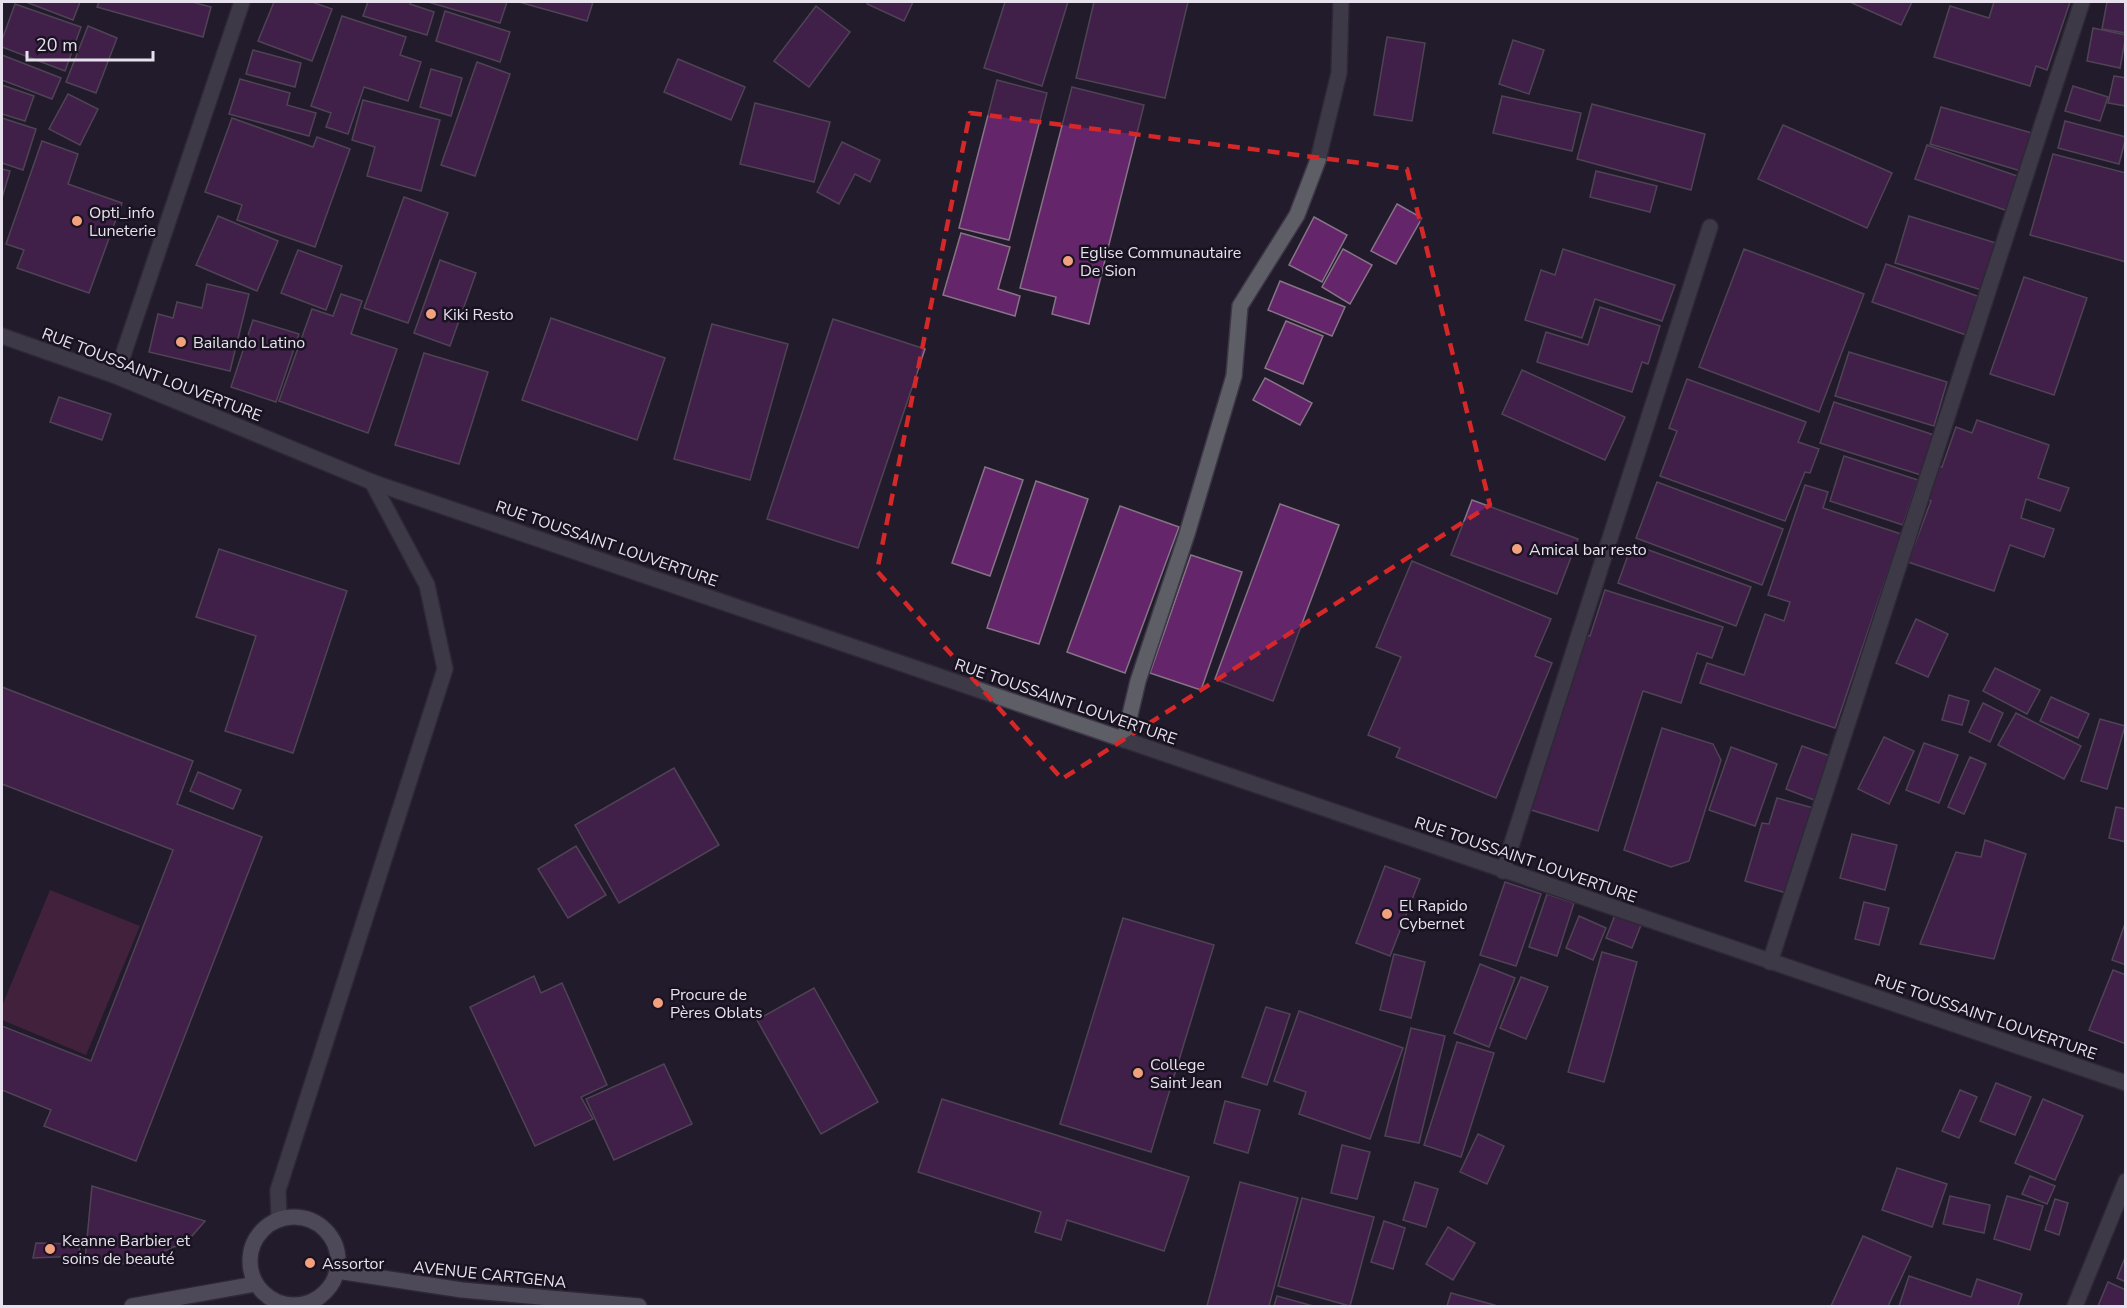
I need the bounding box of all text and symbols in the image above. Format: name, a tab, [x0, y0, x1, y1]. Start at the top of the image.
scale bar	[27, 24, 153, 62]
text: 20 m	[36, 33, 78, 57]
place label: Opti_info Luneterie	[89, 202, 156, 242]
marker: Opti_info Luneterie	[70, 214, 84, 228]
place label: Eglise Communautaire De Sion	[1080, 242, 1241, 282]
marker: Eglise Communautaire De Sion	[1061, 254, 1075, 268]
place label: Kiki Resto	[443, 304, 514, 326]
marker: Kiki Resto	[424, 307, 438, 321]
street label: RUE TOUSSAINT LOUVERTURE	[39, 323, 265, 427]
place label: Bailando Latino	[193, 332, 305, 354]
marker: Bailando Latino	[174, 335, 188, 349]
street label: RUE TOUSSAINT LOUVERTURE	[493, 495, 721, 592]
place label: Amical bar resto	[1529, 539, 1647, 561]
marker: Amical bar resto	[1510, 542, 1524, 556]
street label: RUE TOUSSAINT LOUVERTURE	[952, 653, 1180, 750]
street label: RUE TOUSSAINT LOUVERTURE	[1412, 811, 1640, 908]
place label: El Rapido Cybernet	[1399, 895, 1468, 935]
marker: El Rapido Cybernet	[1380, 907, 1394, 921]
street label: RUE TOUSSAINT LOUVERTURE	[1872, 968, 2100, 1065]
place label: Procure de Pères Oblats	[670, 984, 762, 1024]
marker: Procure de Pères Oblats	[651, 996, 665, 1010]
place label: College Saint Jean	[1150, 1054, 1222, 1094]
marker: College Saint Jean	[1131, 1066, 1145, 1080]
place label: Keanne Barbier et soins de beauté	[62, 1230, 191, 1270]
marker: Keanne Barbier et soins de beauté	[43, 1242, 57, 1256]
place label: Assortor	[322, 1253, 384, 1275]
marker: Assortor	[303, 1256, 317, 1270]
street label: AVENUE CARTGENA	[412, 1256, 568, 1294]

